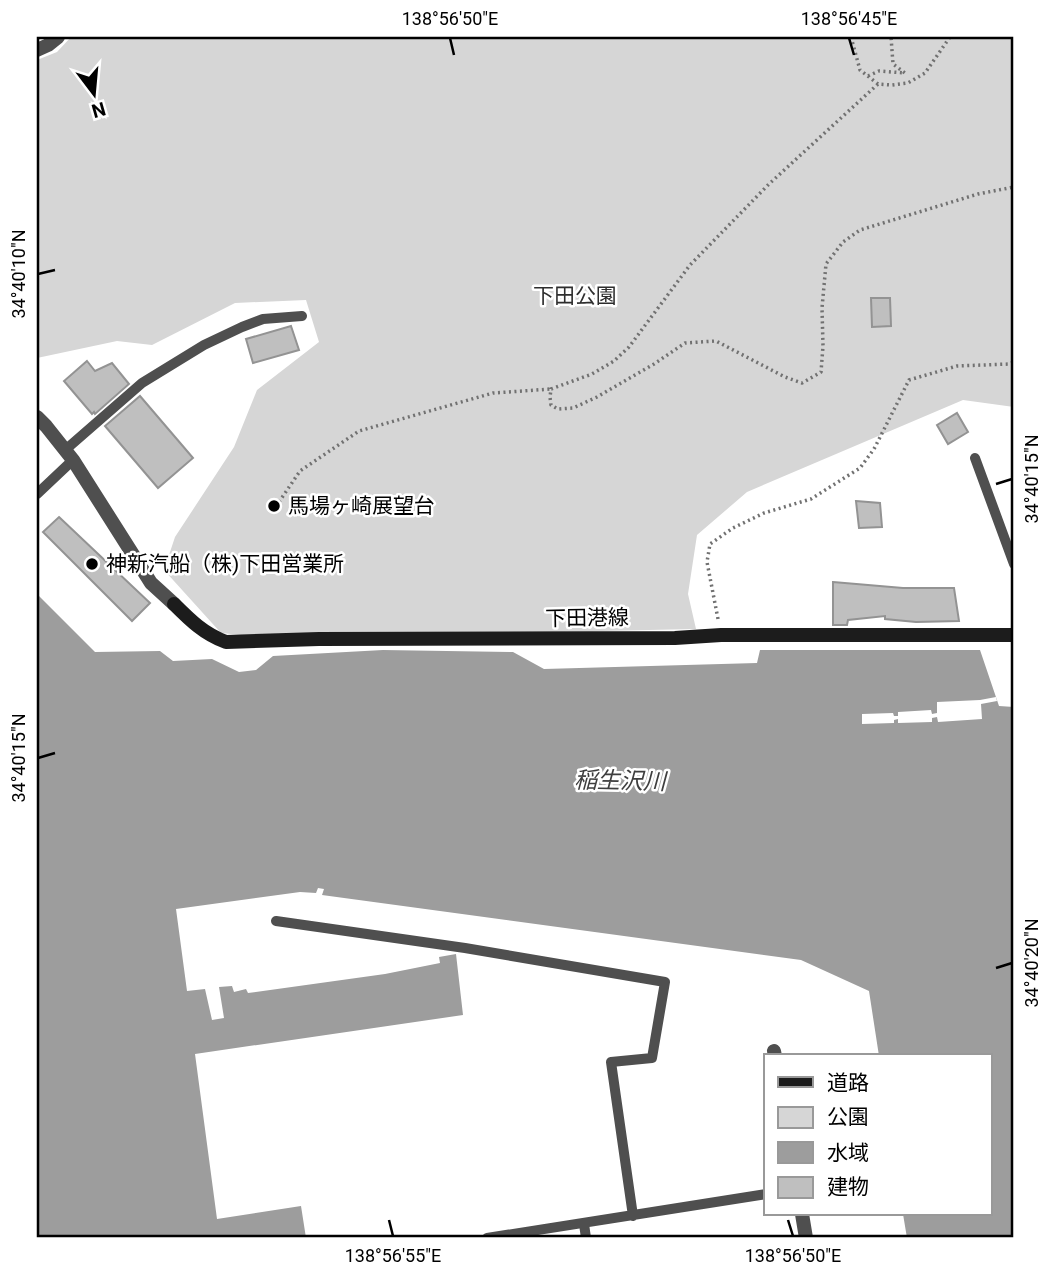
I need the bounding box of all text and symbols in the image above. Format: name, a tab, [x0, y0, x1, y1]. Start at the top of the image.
text: 138°56'50"E	[402, 8, 498, 29]
text: 138°56'45"E	[801, 8, 897, 29]
north arrow	[60, 60, 130, 130]
text: N	[89, 97, 108, 123]
text: 34°40'10"N	[8, 229, 29, 319]
park label: 下田公園	[533, 284, 617, 308]
text: 34°40'15"N	[1021, 434, 1042, 524]
place label: 馬場ヶ崎展望台	[288, 494, 435, 518]
marker: 馬場ヶ崎展望台	[266, 498, 282, 514]
place label: 神新汽船（株)下田営業所	[106, 552, 344, 576]
marker: 神新汽船（株)下田営業所	[84, 556, 100, 572]
street label: 下田港線	[545, 605, 629, 631]
text: 34°40'15"N	[8, 713, 29, 803]
water label: 稲生沢川	[574, 767, 669, 795]
text: 34°40'20"N	[1021, 918, 1042, 1008]
legend	[764, 1054, 992, 1216]
text: 道路	[827, 1071, 869, 1095]
text: 公園	[827, 1105, 869, 1129]
text: 水域	[827, 1141, 869, 1165]
text: 建物	[827, 1175, 869, 1199]
text: 138°56'55"E	[345, 1245, 441, 1266]
text: 138°56'50"E	[745, 1245, 841, 1266]

